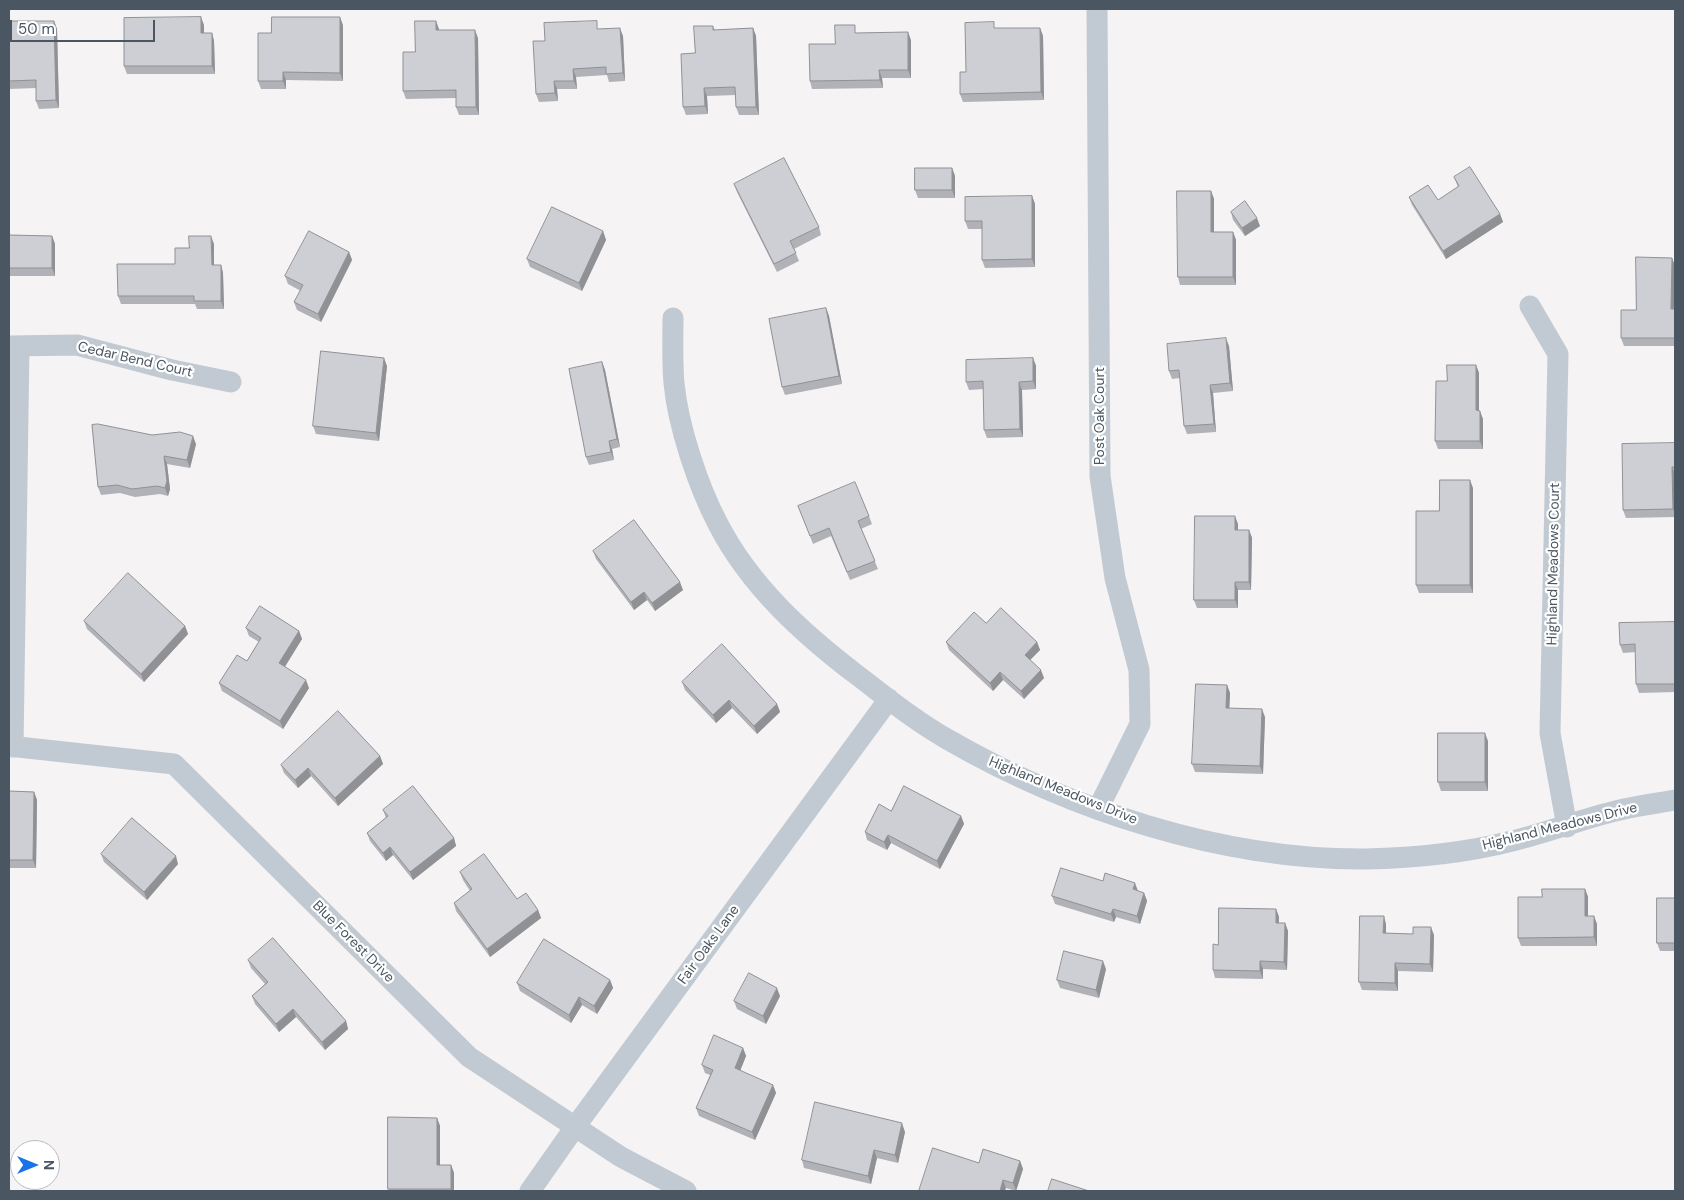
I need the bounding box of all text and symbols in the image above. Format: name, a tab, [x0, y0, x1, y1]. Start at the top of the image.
scale bar	[12, 10, 158, 42]
text: 50 m	[18, 19, 55, 39]
street label: Cedar Bend Court	[76, 339, 194, 381]
street label: Post Oak Court	[1092, 367, 1108, 465]
street label: Highland Meadows Court	[1544, 483, 1564, 645]
street label: Highland Meadows Drive	[986, 753, 1140, 829]
street label: Highland Meadows Drive	[1481, 800, 1639, 854]
street label: Blue Forest Drive	[309, 898, 397, 986]
street label: Fair Oaks Lane	[675, 902, 743, 988]
north arrow	[10, 1140, 60, 1190]
text: N	[40, 1160, 58, 1170]

